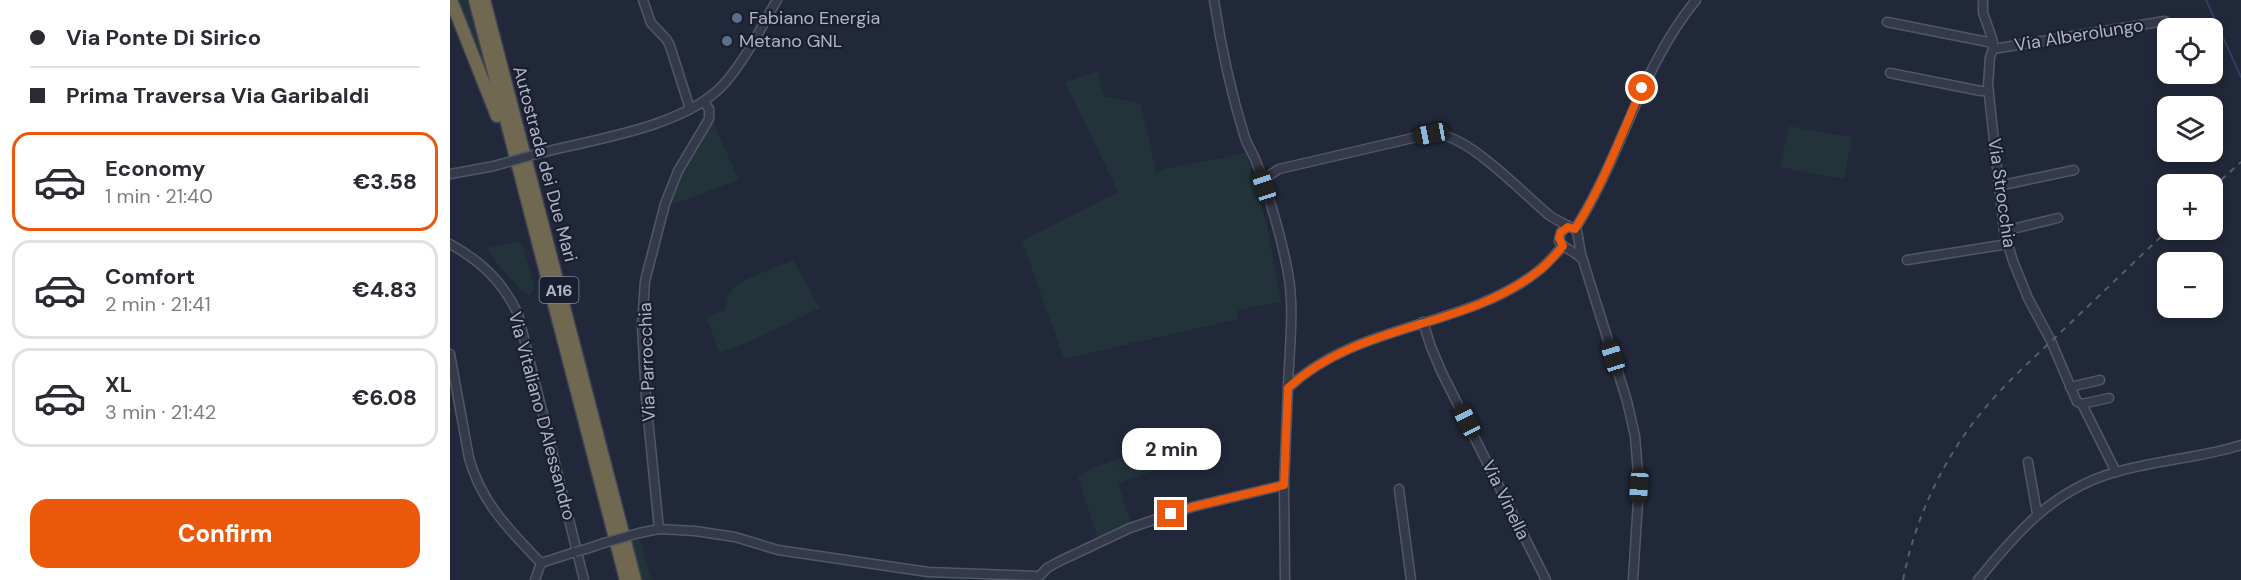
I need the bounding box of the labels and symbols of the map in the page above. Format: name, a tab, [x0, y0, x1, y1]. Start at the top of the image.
place label: Fabiano Energia	[749, 6, 880, 30]
marker: Fabiano Energia	[730, 11, 744, 25]
street label: Via Alberolungo	[2013, 13, 2145, 57]
place label: Metano GNL	[739, 29, 842, 53]
marker: Metano GNL	[720, 34, 734, 48]
street label: Autostrada dei Due Mari	[507, 63, 583, 265]
route start	[1628, 74, 1655, 101]
car	[1412, 122, 1450, 146]
street label: Via Strocchia	[1982, 137, 2022, 249]
car	[1250, 166, 1278, 206]
road number: A16	[540, 277, 578, 303]
street label: Via Parrocchia	[633, 302, 661, 422]
street label: Via Vitaliano D'Alessandro	[503, 309, 581, 523]
car	[1599, 337, 1627, 377]
car	[1451, 401, 1483, 441]
callout: 2 min	[1122, 427, 1221, 469]
street label: Via Vinella	[1476, 456, 1536, 544]
car	[1629, 467, 1649, 505]
route end	[1157, 500, 1184, 527]

